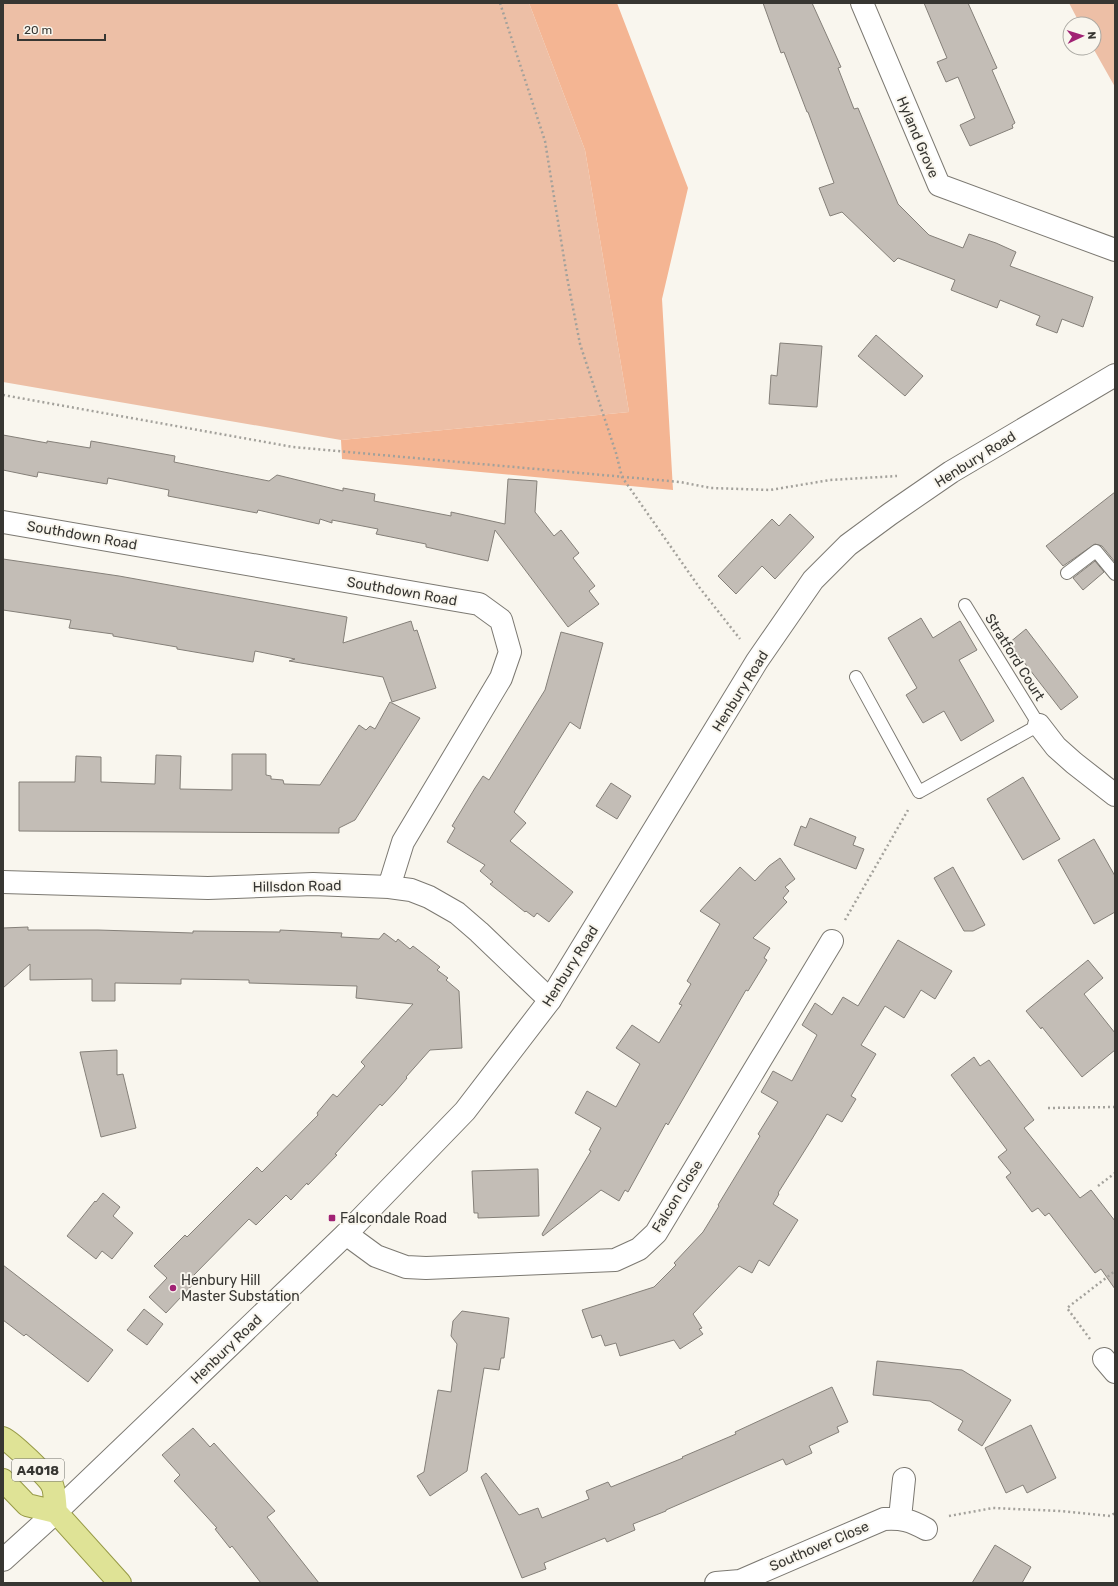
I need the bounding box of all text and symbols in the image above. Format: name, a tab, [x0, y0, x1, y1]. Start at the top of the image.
scale bar	[18, 16, 105, 42]
north arrow	[1062, 16, 1102, 56]
text: 20 m	[24, 23, 52, 37]
text: N	[1085, 31, 1098, 40]
street label: Hyland Grove	[893, 94, 942, 181]
street label: Henbury Road	[932, 428, 1019, 491]
street label: Southdown Road	[25, 517, 138, 554]
street label: Southdown Road	[345, 573, 458, 610]
street label: Stratford Court	[981, 611, 1048, 704]
street label: Henbury Road	[709, 648, 772, 735]
street label: Hillsdon Road	[252, 877, 342, 896]
street label: Henbury Road	[539, 923, 602, 1010]
street label: Falcon Close	[648, 1157, 707, 1236]
place label: Falcondale Road	[340, 1210, 447, 1227]
marker: Falcondale Road	[327, 1213, 337, 1223]
place label: Henbury Hill Master Substation	[181, 1272, 300, 1305]
marker: Henbury Hill Master Substation	[168, 1283, 178, 1293]
street label: Henbury Road	[187, 1311, 265, 1388]
road number: A4018	[12, 1459, 64, 1481]
street label: Southover Close	[767, 1518, 872, 1575]

